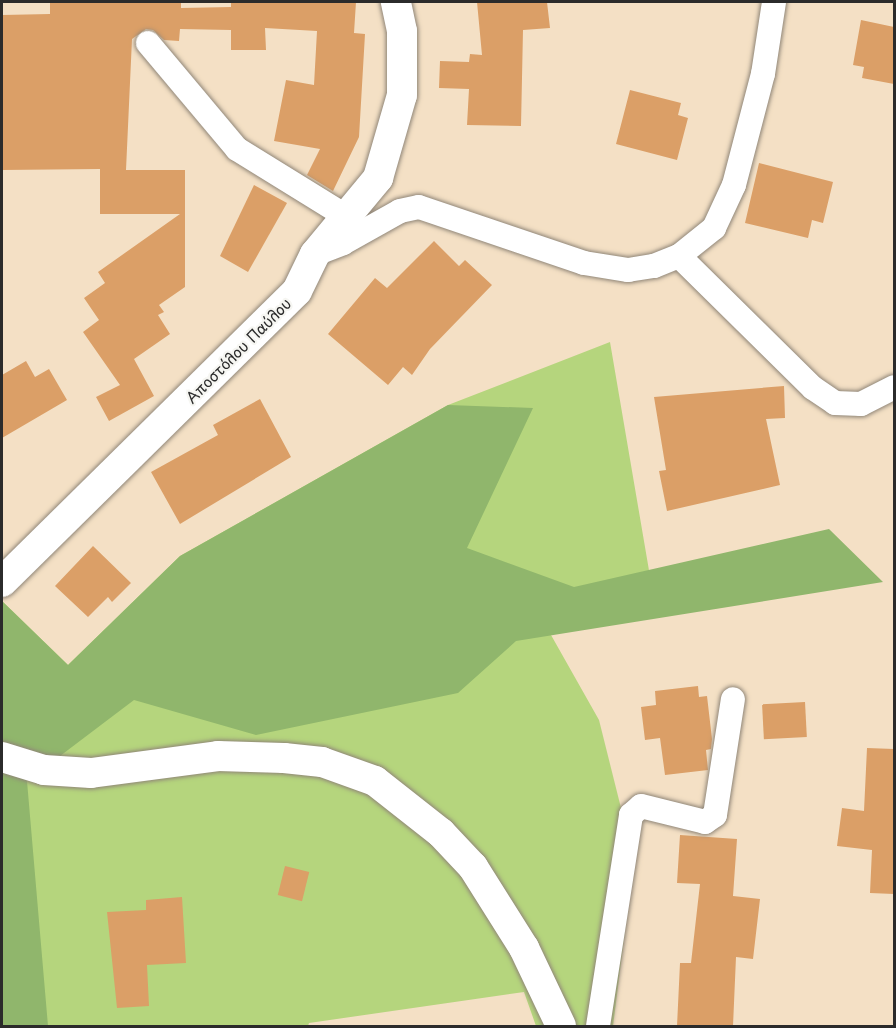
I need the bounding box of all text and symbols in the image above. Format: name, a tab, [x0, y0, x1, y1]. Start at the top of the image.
street label: Αποστόλου Παύλου	[182, 294, 294, 406]

